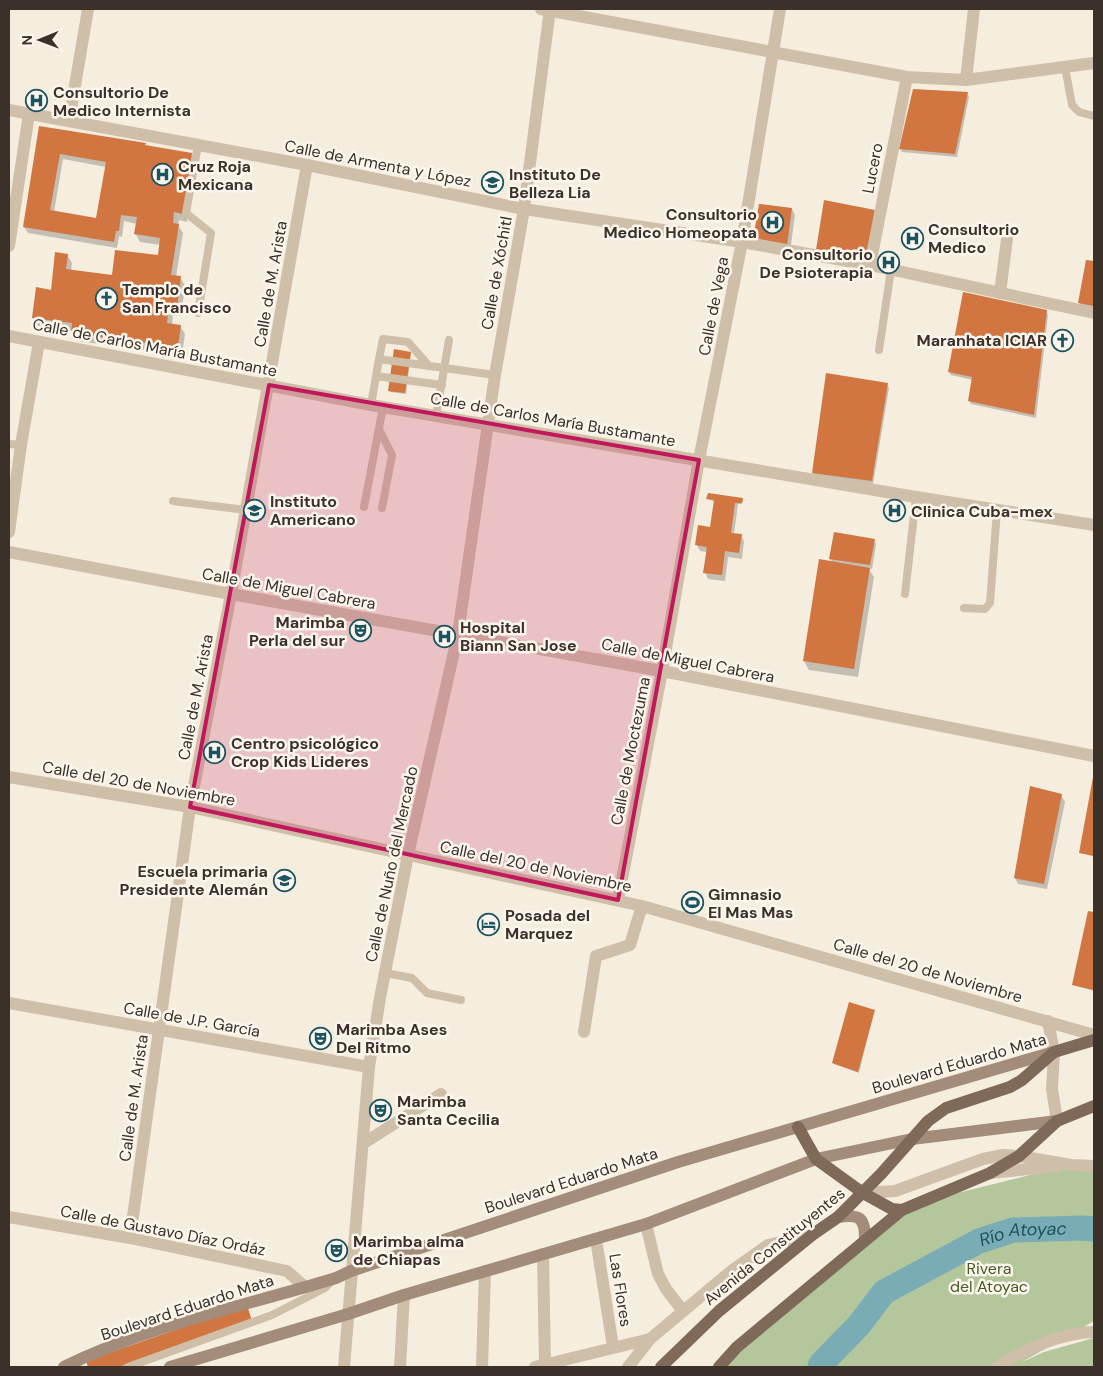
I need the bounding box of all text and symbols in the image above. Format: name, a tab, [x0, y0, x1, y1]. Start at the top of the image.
north arrow	[15, 15, 65, 65]
text: N	[18, 35, 36, 45]
place label: Consultorio De Medico Internista	[53, 82, 191, 121]
hospital icon: Consultorio De Medico Internista	[25, 89, 49, 113]
street label: Calle de Armenta y López	[283, 135, 473, 192]
street label: Lucero	[857, 141, 888, 195]
place label: Cruz Roja Mexicana	[178, 156, 253, 195]
hospital icon: Cruz Roja Mexicana	[150, 163, 174, 187]
place label: Instituto De Belleza Lia	[509, 164, 601, 203]
school or university icon: Instituto De Belleza Lia	[481, 171, 505, 195]
place label: Consultorio Medico Homeopata	[603, 204, 757, 243]
hospital icon: Consultorio Medico Homeopata	[761, 211, 785, 235]
street label: Calle de Xóchitl	[476, 215, 517, 331]
street label: Calle de M. Arista	[249, 219, 292, 349]
place label: Consultorio Medico	[928, 219, 1019, 258]
hospital icon: Consultorio Medico	[900, 226, 924, 250]
place label: Consultorio De Psioterapia	[760, 244, 873, 283]
hospital icon: Consultorio De Psioterapia	[877, 251, 901, 275]
street label: Calle de Vega	[694, 255, 733, 357]
place label: Templo de San Francisco	[122, 279, 231, 318]
church icon: Templo de San Francisco	[94, 286, 118, 310]
street label: Calle de Carlos María Bustamante	[31, 313, 279, 382]
church icon: Maranhata ICIAR	[1051, 328, 1075, 352]
place label: Maranhata ICIAR	[916, 330, 1047, 351]
street label: Calle de Carlos María Bustamante	[429, 388, 677, 451]
place label: Instituto Americano	[270, 491, 356, 530]
school or university icon: Instituto Americano	[242, 498, 266, 522]
hospital icon: Clinica Cuba-mex	[883, 499, 907, 523]
place label: Clinica Cuba-mex	[911, 501, 1053, 522]
street label: Calle de Miguel Cabrera	[200, 563, 377, 614]
place label: Marimba Perla del sur	[249, 612, 345, 651]
place label: Hospital Biann San Jose	[460, 617, 577, 656]
theatre icon: Marimba Perla del sur	[349, 619, 373, 643]
hospital icon: Hospital Biann San Jose	[432, 624, 456, 648]
street label: Calle de M. Arista	[173, 632, 218, 762]
street label: Calle de Miguel Cabrera	[600, 633, 776, 688]
street label: Calle de Moctezuma	[606, 675, 655, 827]
place label: Centro psicológico Crop Kids Lideres	[231, 733, 379, 772]
hospital icon: Centro psicológico Crop Kids Lideres	[203, 740, 227, 764]
street label: Calle del 20 de Noviembre	[41, 756, 237, 811]
street label: Calle de Nuño del Mercado	[360, 764, 423, 964]
street label: Calle del 20 de Noviembre	[438, 836, 634, 897]
place label: Escuela primaria Presidente Alemán	[120, 861, 268, 900]
school or university icon: Escuela primaria Presidente Alemán	[272, 868, 296, 892]
place label: Gimnasio El Mas Mas	[708, 884, 793, 923]
sports icon: Gimnasio El Mas Mas	[680, 891, 704, 915]
place label: Posada del Marquez	[505, 905, 590, 944]
hotel icon: Posada del Marquez	[477, 912, 501, 936]
street label: Calle del 20 de Noviembre	[831, 933, 1025, 1008]
street label: Calle de J.P. García	[122, 997, 262, 1042]
place label: Marimba Ases Del Ritmo	[336, 1019, 447, 1058]
theatre icon: Marimba Ases Del Ritmo	[308, 1026, 332, 1050]
street label: Boulevard Eduardo Mata	[869, 1029, 1049, 1098]
street label: Calle de M. Arista	[114, 1033, 153, 1163]
place label: Marimba Santa Cecilia	[397, 1091, 500, 1130]
theatre icon: Marimba Santa Cecilia	[369, 1098, 393, 1122]
street label: Boulevard Eduardo Mata	[482, 1143, 660, 1218]
street label: Avenida Constituyentes	[699, 1183, 849, 1310]
street label: Calle de Gustavo Díaz Ordáz	[59, 1200, 267, 1261]
water label: Río Atoyac	[976, 1216, 1067, 1252]
place label: Marimba alma de Chiapas	[353, 1231, 464, 1270]
theatre icon: Marimba alma de Chiapas	[325, 1238, 349, 1262]
street label: Las Flores	[604, 1252, 637, 1328]
park label: Rivera del Atoyac	[950, 1258, 1028, 1297]
street label: Boulevard Eduardo Mata	[98, 1270, 276, 1345]

